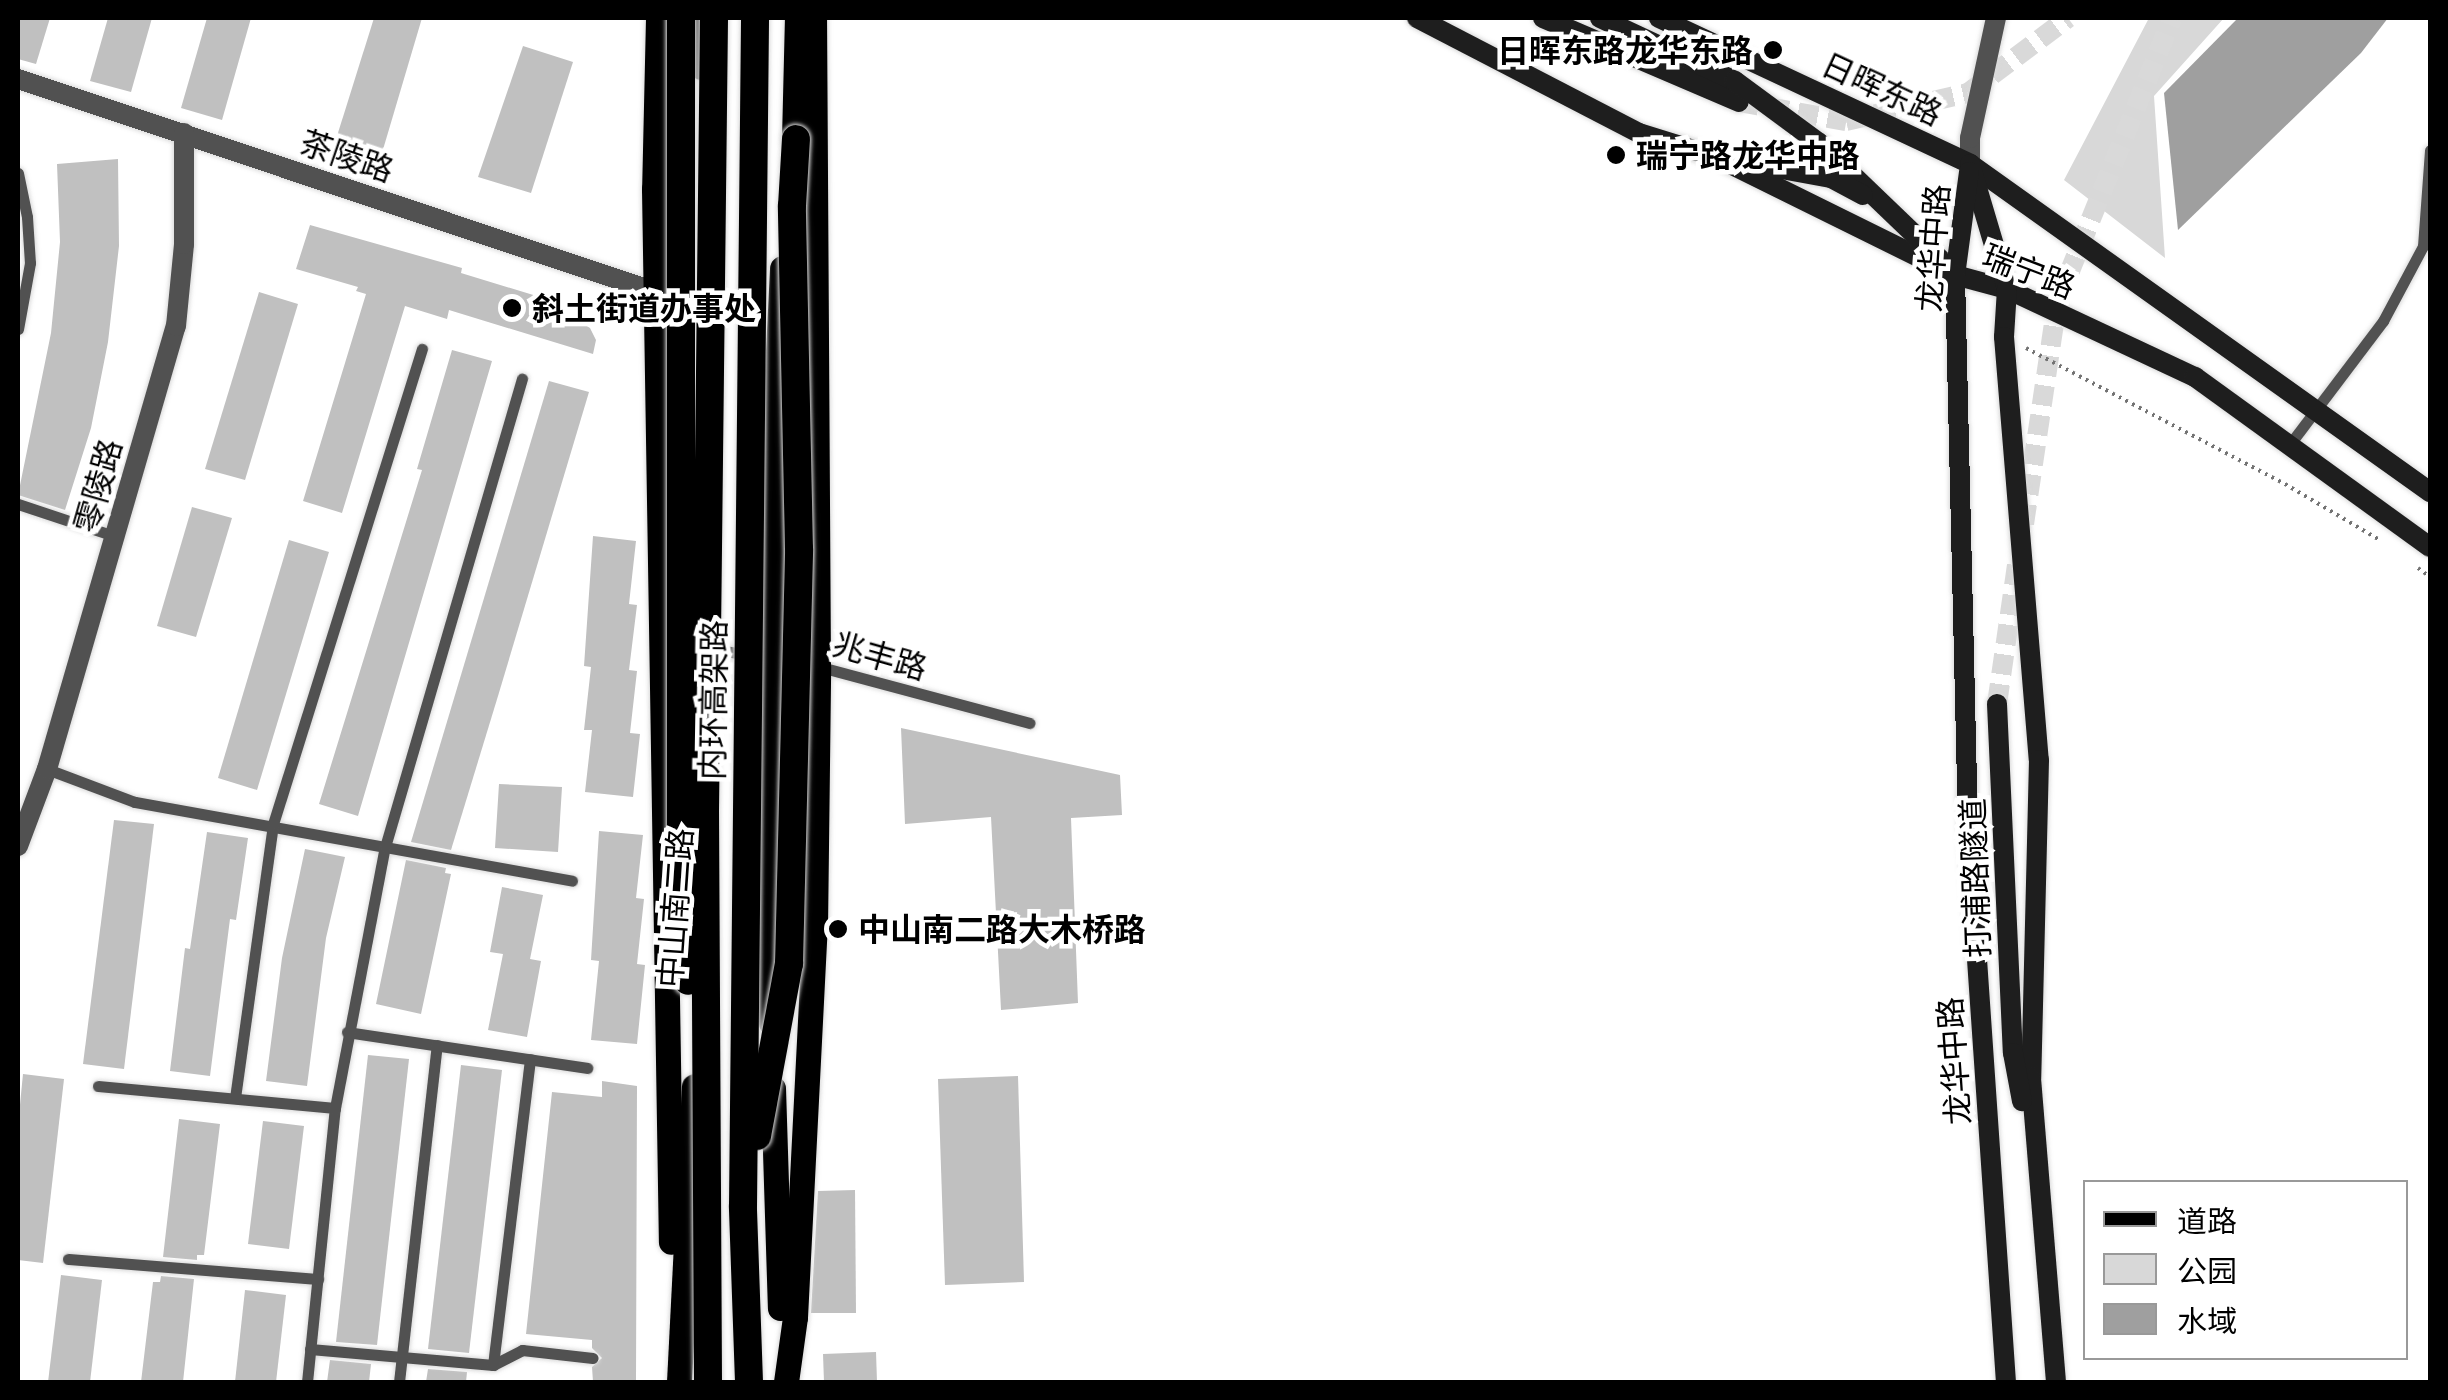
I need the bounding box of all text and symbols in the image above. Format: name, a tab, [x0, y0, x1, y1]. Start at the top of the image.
place label: 日晖东路龙华东路	[1497, 31, 1753, 69]
marker: 日晖东路龙华东路	[1762, 39, 1784, 61]
street label: 日晖东路	[1816, 45, 1948, 133]
street label: 茶陵路	[295, 122, 399, 190]
place label: 瑞宁路龙华中路	[1636, 136, 1860, 174]
marker: 瑞宁路龙华中路	[1605, 144, 1627, 166]
street label: 龙华中路	[1909, 183, 1957, 313]
street label: 瑞宁路	[1977, 236, 2081, 306]
place label: 斜土街道办事处	[532, 289, 756, 327]
marker: 斜土街道办事处	[501, 297, 523, 319]
street label: 零陵路	[66, 435, 130, 537]
street label: 内环高架路	[692, 620, 734, 780]
street label: 兆丰路	[829, 624, 931, 688]
street label: 打浦路隧道	[1953, 797, 1997, 959]
street label: 中山南二路	[650, 827, 700, 989]
place label: 中山南二路大木桥路	[858, 910, 1146, 948]
marker: 中山南二路大木桥路	[827, 918, 849, 940]
street label: 龙华中路	[1930, 996, 1978, 1126]
legend	[2083, 1180, 2408, 1360]
text: 道路	[2177, 1202, 2237, 1240]
text: 公园	[2177, 1252, 2237, 1290]
text: 水域	[2177, 1302, 2237, 1340]

